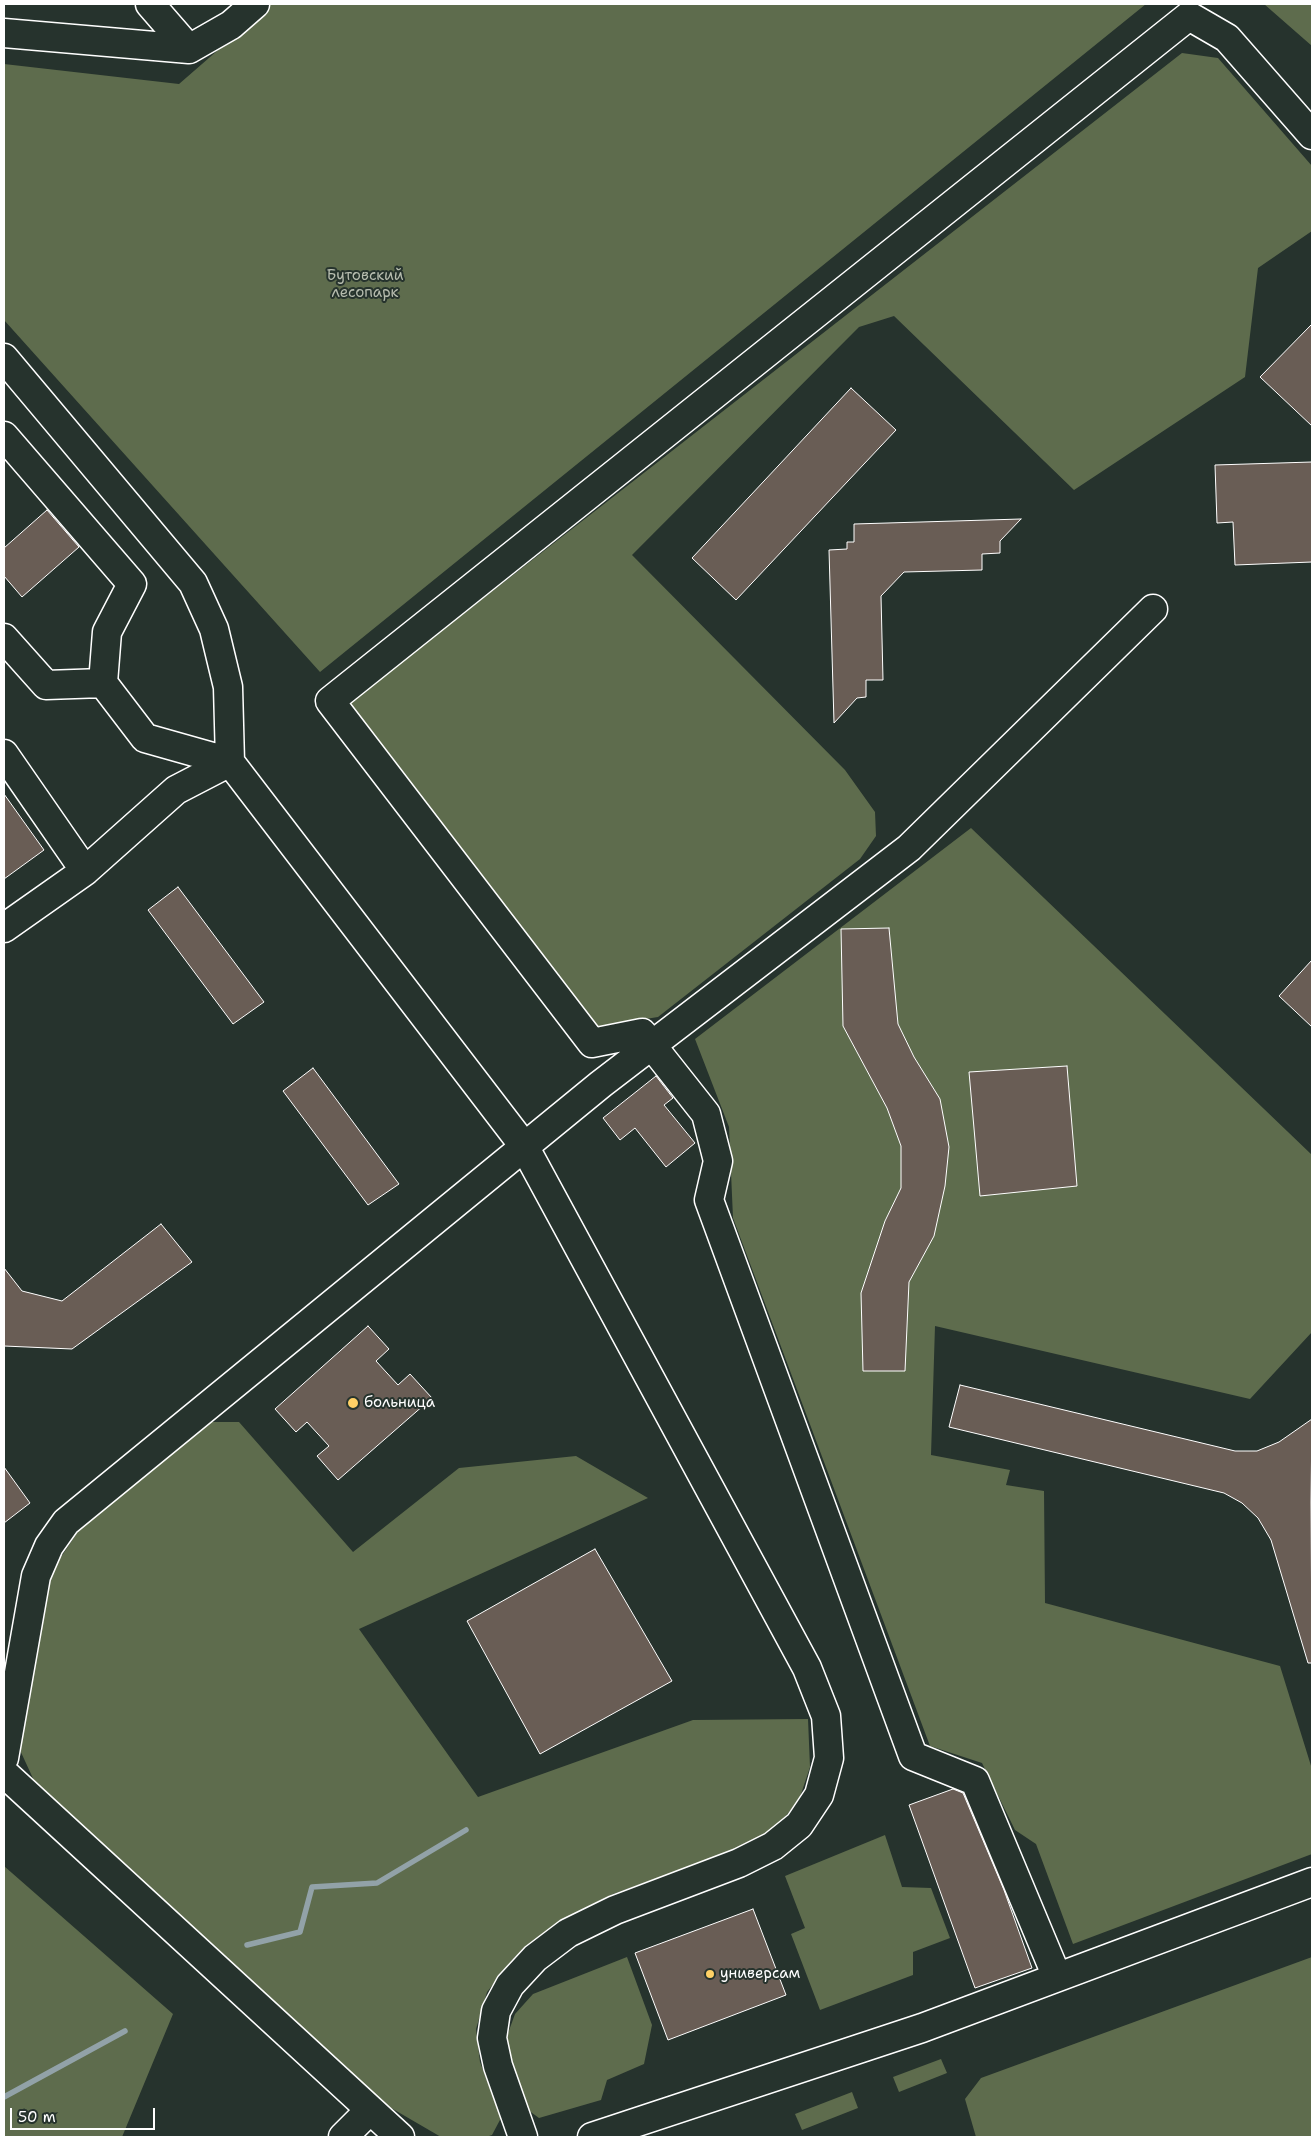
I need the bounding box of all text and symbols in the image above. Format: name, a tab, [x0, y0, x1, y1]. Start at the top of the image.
park label: Бутовский лесопарк	[327, 267, 403, 302]
place label: больница	[364, 1394, 435, 1412]
marker: больница	[346, 1396, 360, 1410]
place label: универсам	[720, 1965, 800, 1983]
marker: универсам	[704, 1968, 716, 1980]
scale bar	[12, 2098, 158, 2130]
text: 50 m	[18, 2107, 56, 2127]

